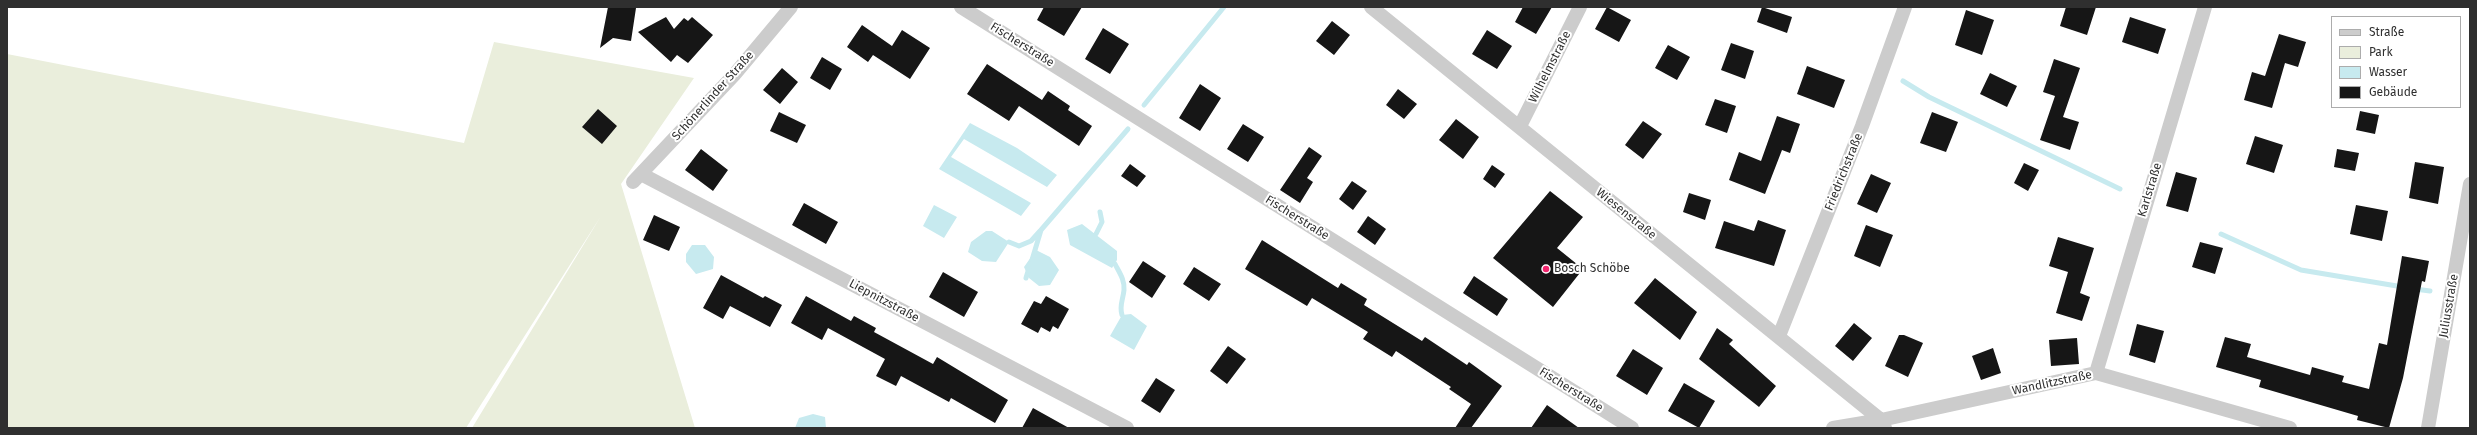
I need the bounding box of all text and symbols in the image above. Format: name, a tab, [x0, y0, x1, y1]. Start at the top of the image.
legend	[2331, 16, 2461, 108]
street label: Fischerstraße	[987, 20, 1057, 70]
text: Straße	[2369, 25, 2404, 39]
street label: Wilhelmstraße	[1526, 29, 1574, 105]
text: Park	[2369, 45, 2393, 59]
street label: Schönerlinder Straße	[669, 48, 757, 144]
text: Wasser	[2369, 65, 2407, 79]
text: Gebäude	[2369, 85, 2417, 99]
street label: Friedrichstraße	[1822, 131, 1866, 213]
street label: Karlstraße	[2135, 161, 2165, 219]
street label: Wiesenstraße	[1593, 185, 1659, 243]
street label: Fischerstraße	[1262, 193, 1332, 243]
place label: Bosch Schöbe	[1554, 262, 1630, 276]
marker: Bosch Schöbe	[1541, 264, 1551, 274]
street label: Juliusstraße	[2436, 273, 2462, 339]
street label: Liepnitzstraße	[847, 277, 921, 325]
street label: Fischerstraße	[1536, 365, 1606, 415]
street label: Wandlitzstraße	[2011, 368, 2093, 398]

